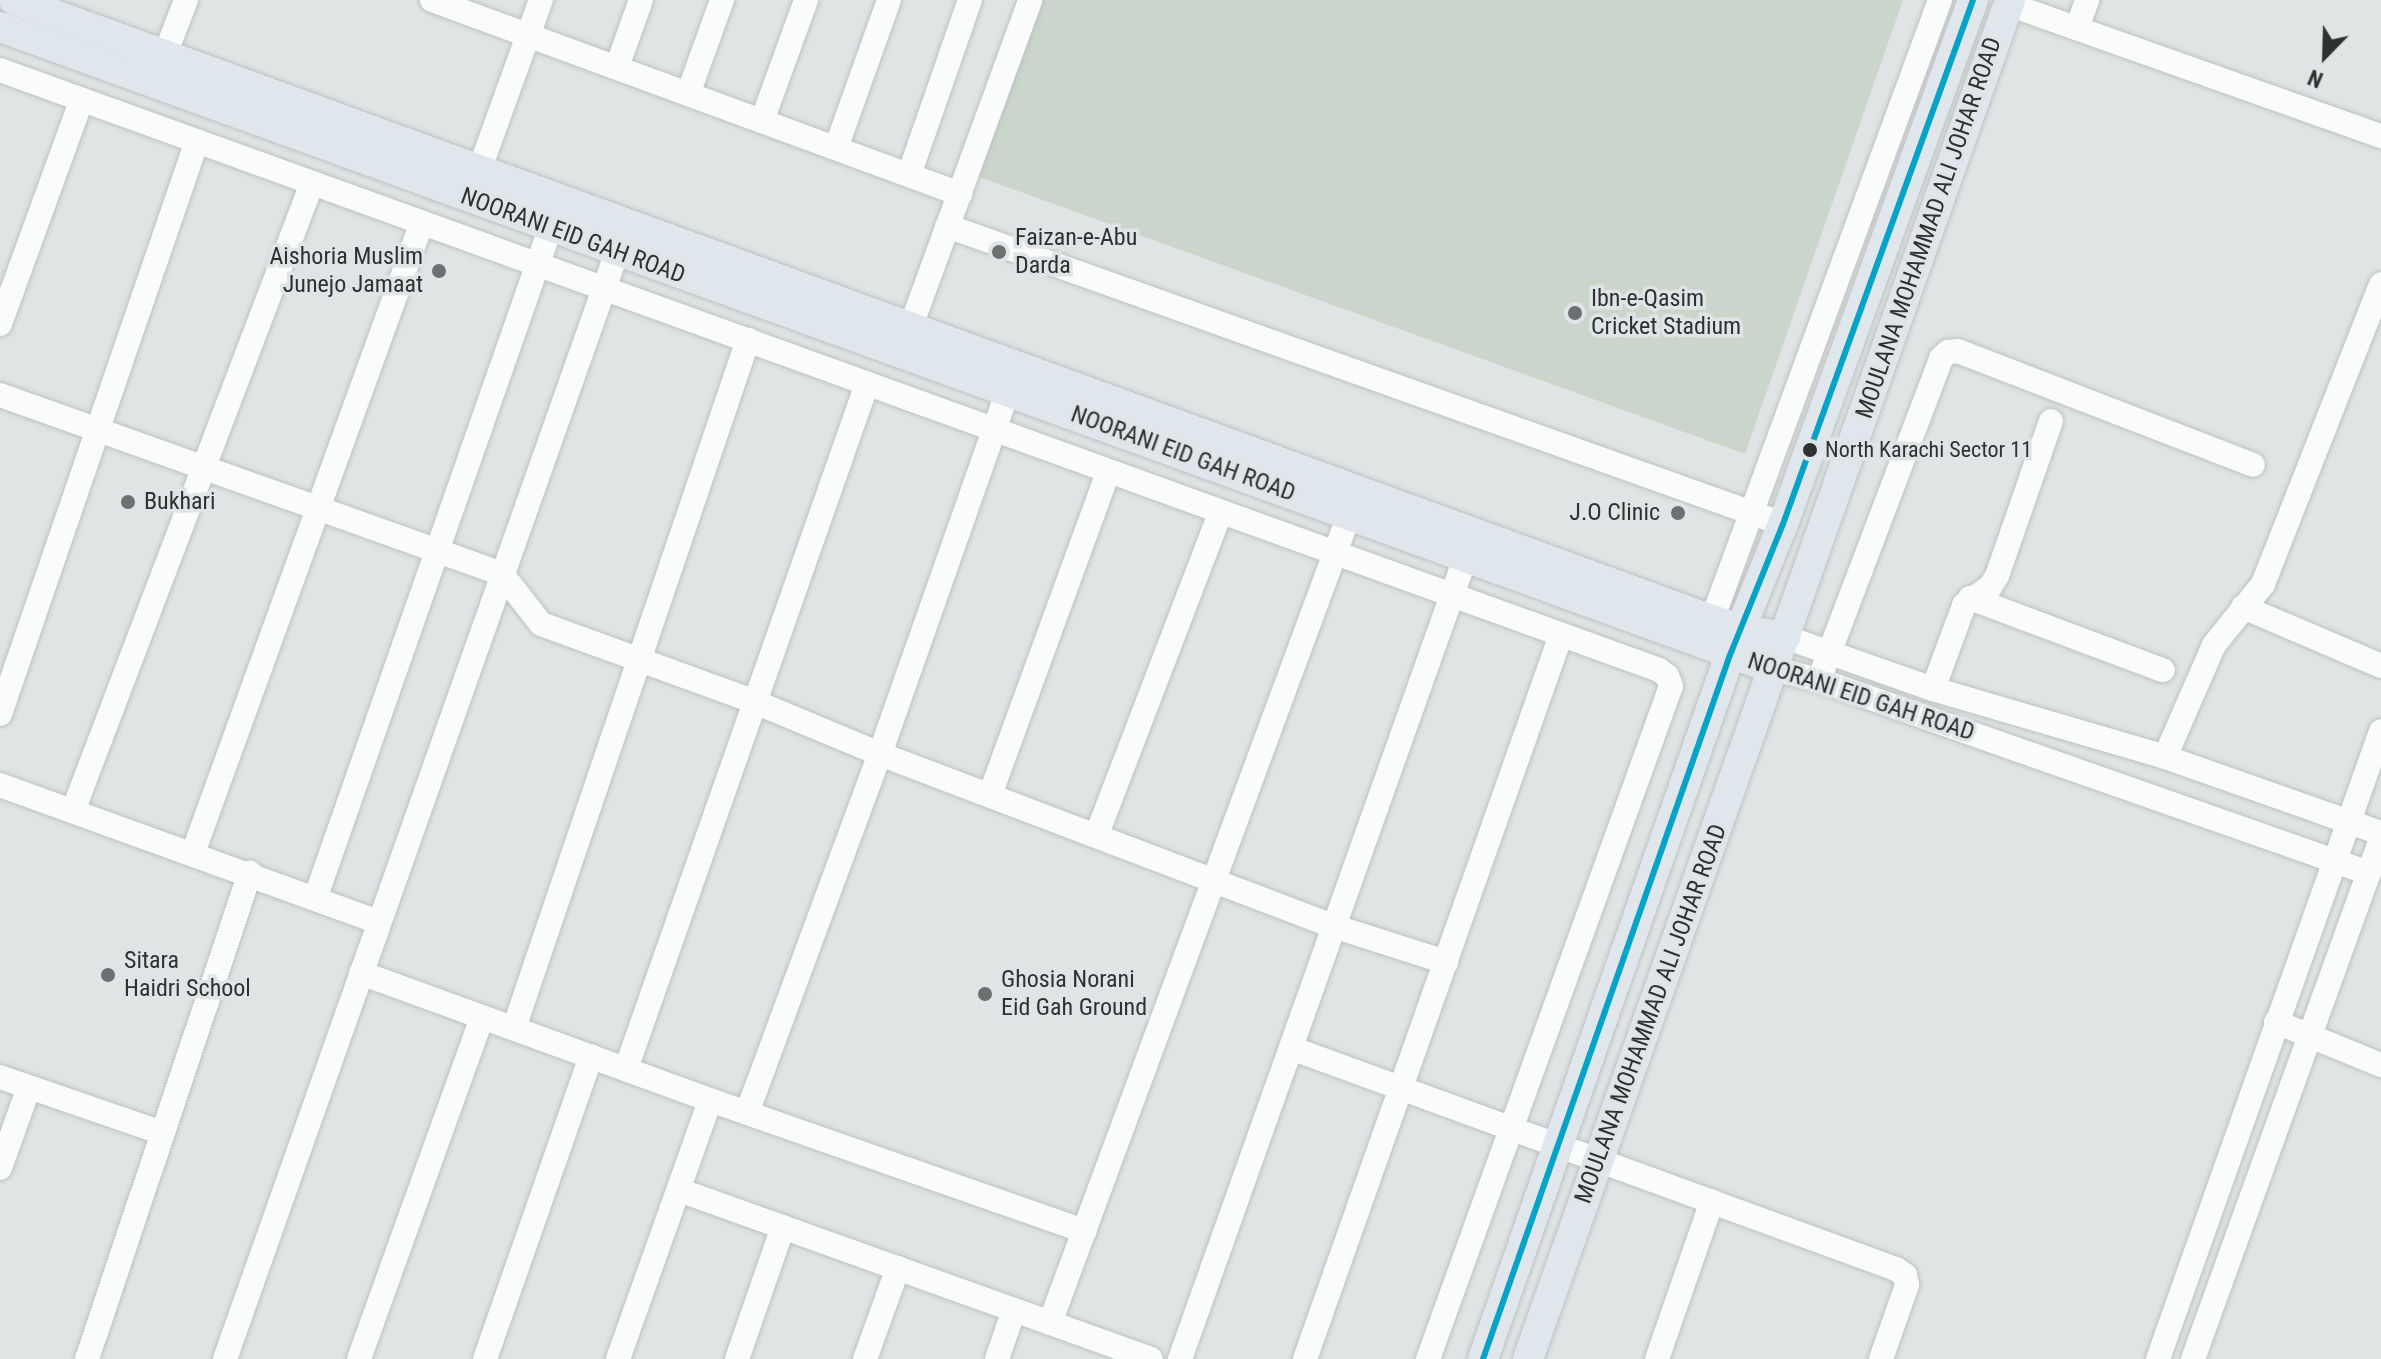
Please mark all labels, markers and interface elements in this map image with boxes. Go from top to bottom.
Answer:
north arrow [2285,16,2365,96]
street label: MOULANA MOHAMMAD ALI JOHAR ROAD [1850,34,2008,422]
text: N [2304,64,2327,93]
street label: NOORANI EID GAH ROAD [457,182,689,290]
place label: Faizan-e-Abu Darda [1015,224,1137,280]
place label: Aishoria Muslim Junejo Jamaat [269,243,423,299]
marker: Faizan-e-Abu Darda [990,243,1008,261]
marker: Aishoria Muslim Junejo Jamaat [430,262,448,280]
place label: Ibn-e-Qasim Cricket Stadium [1591,285,1741,341]
marker: Ibn-e-Qasim Cricket Stadium [1566,304,1584,322]
street label: NOORANI EID GAH ROAD [1067,400,1299,508]
place label: North Karachi Sector 11 [1825,437,2032,463]
marker: North Karachi Sector 11 [1802,442,1818,458]
place label: Bukhari [144,488,215,516]
marker: Bukhari [119,493,137,511]
place label: J.O Clinic [1569,499,1660,527]
marker: J.O Clinic [1667,502,1689,524]
street label: NOORANI EID GAH ROAD [1744,647,1978,747]
street label: MOULANA MOHAMMAD ALI JOHAR ROAD [1569,820,1733,1208]
place label: Sitara Haidri School [124,947,251,1003]
marker: Sitara Haidri School [99,966,117,984]
place label: Ghosia Norani Eid Gah Ground [1001,966,1147,1022]
marker: Ghosia Norani Eid Gah Ground [976,985,994,1003]

